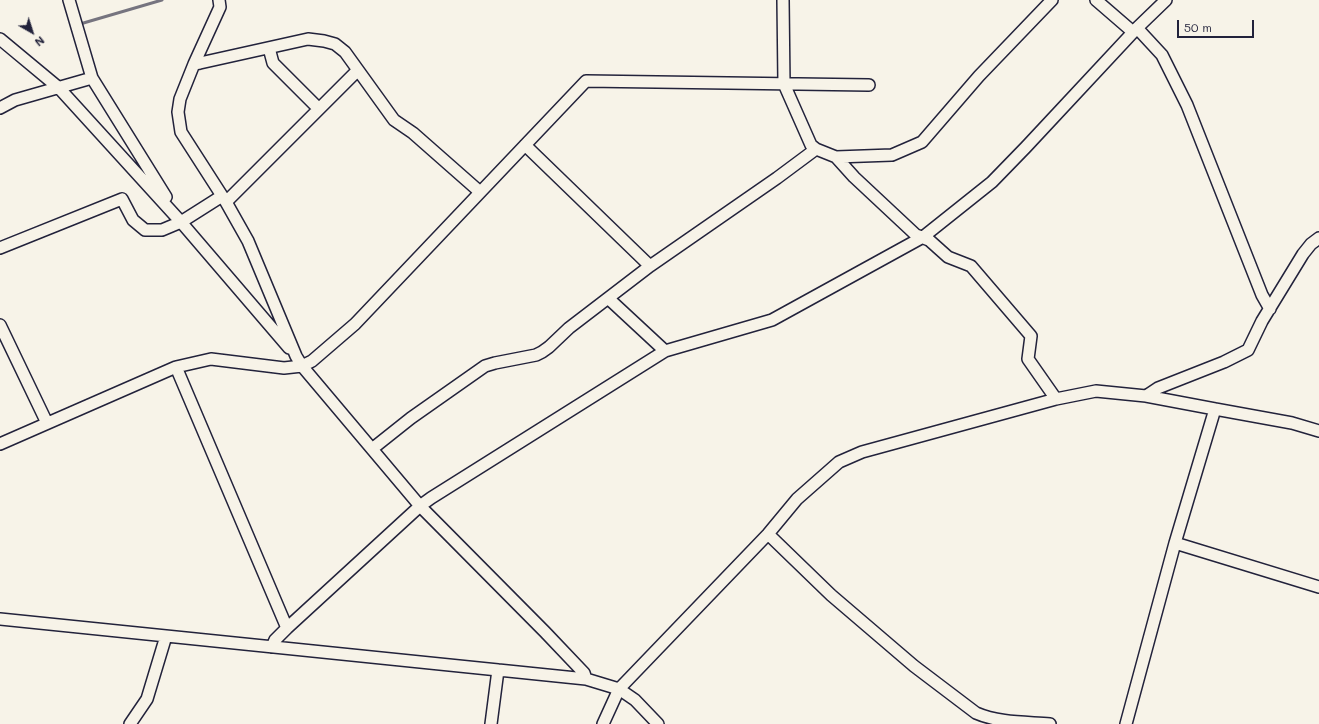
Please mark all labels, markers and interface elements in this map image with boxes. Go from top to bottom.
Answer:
north arrow [12,12,52,52]
scale bar [1179,12,1256,38]
text: 50 m [1184,19,1212,35]
text: N [32,33,48,50]

